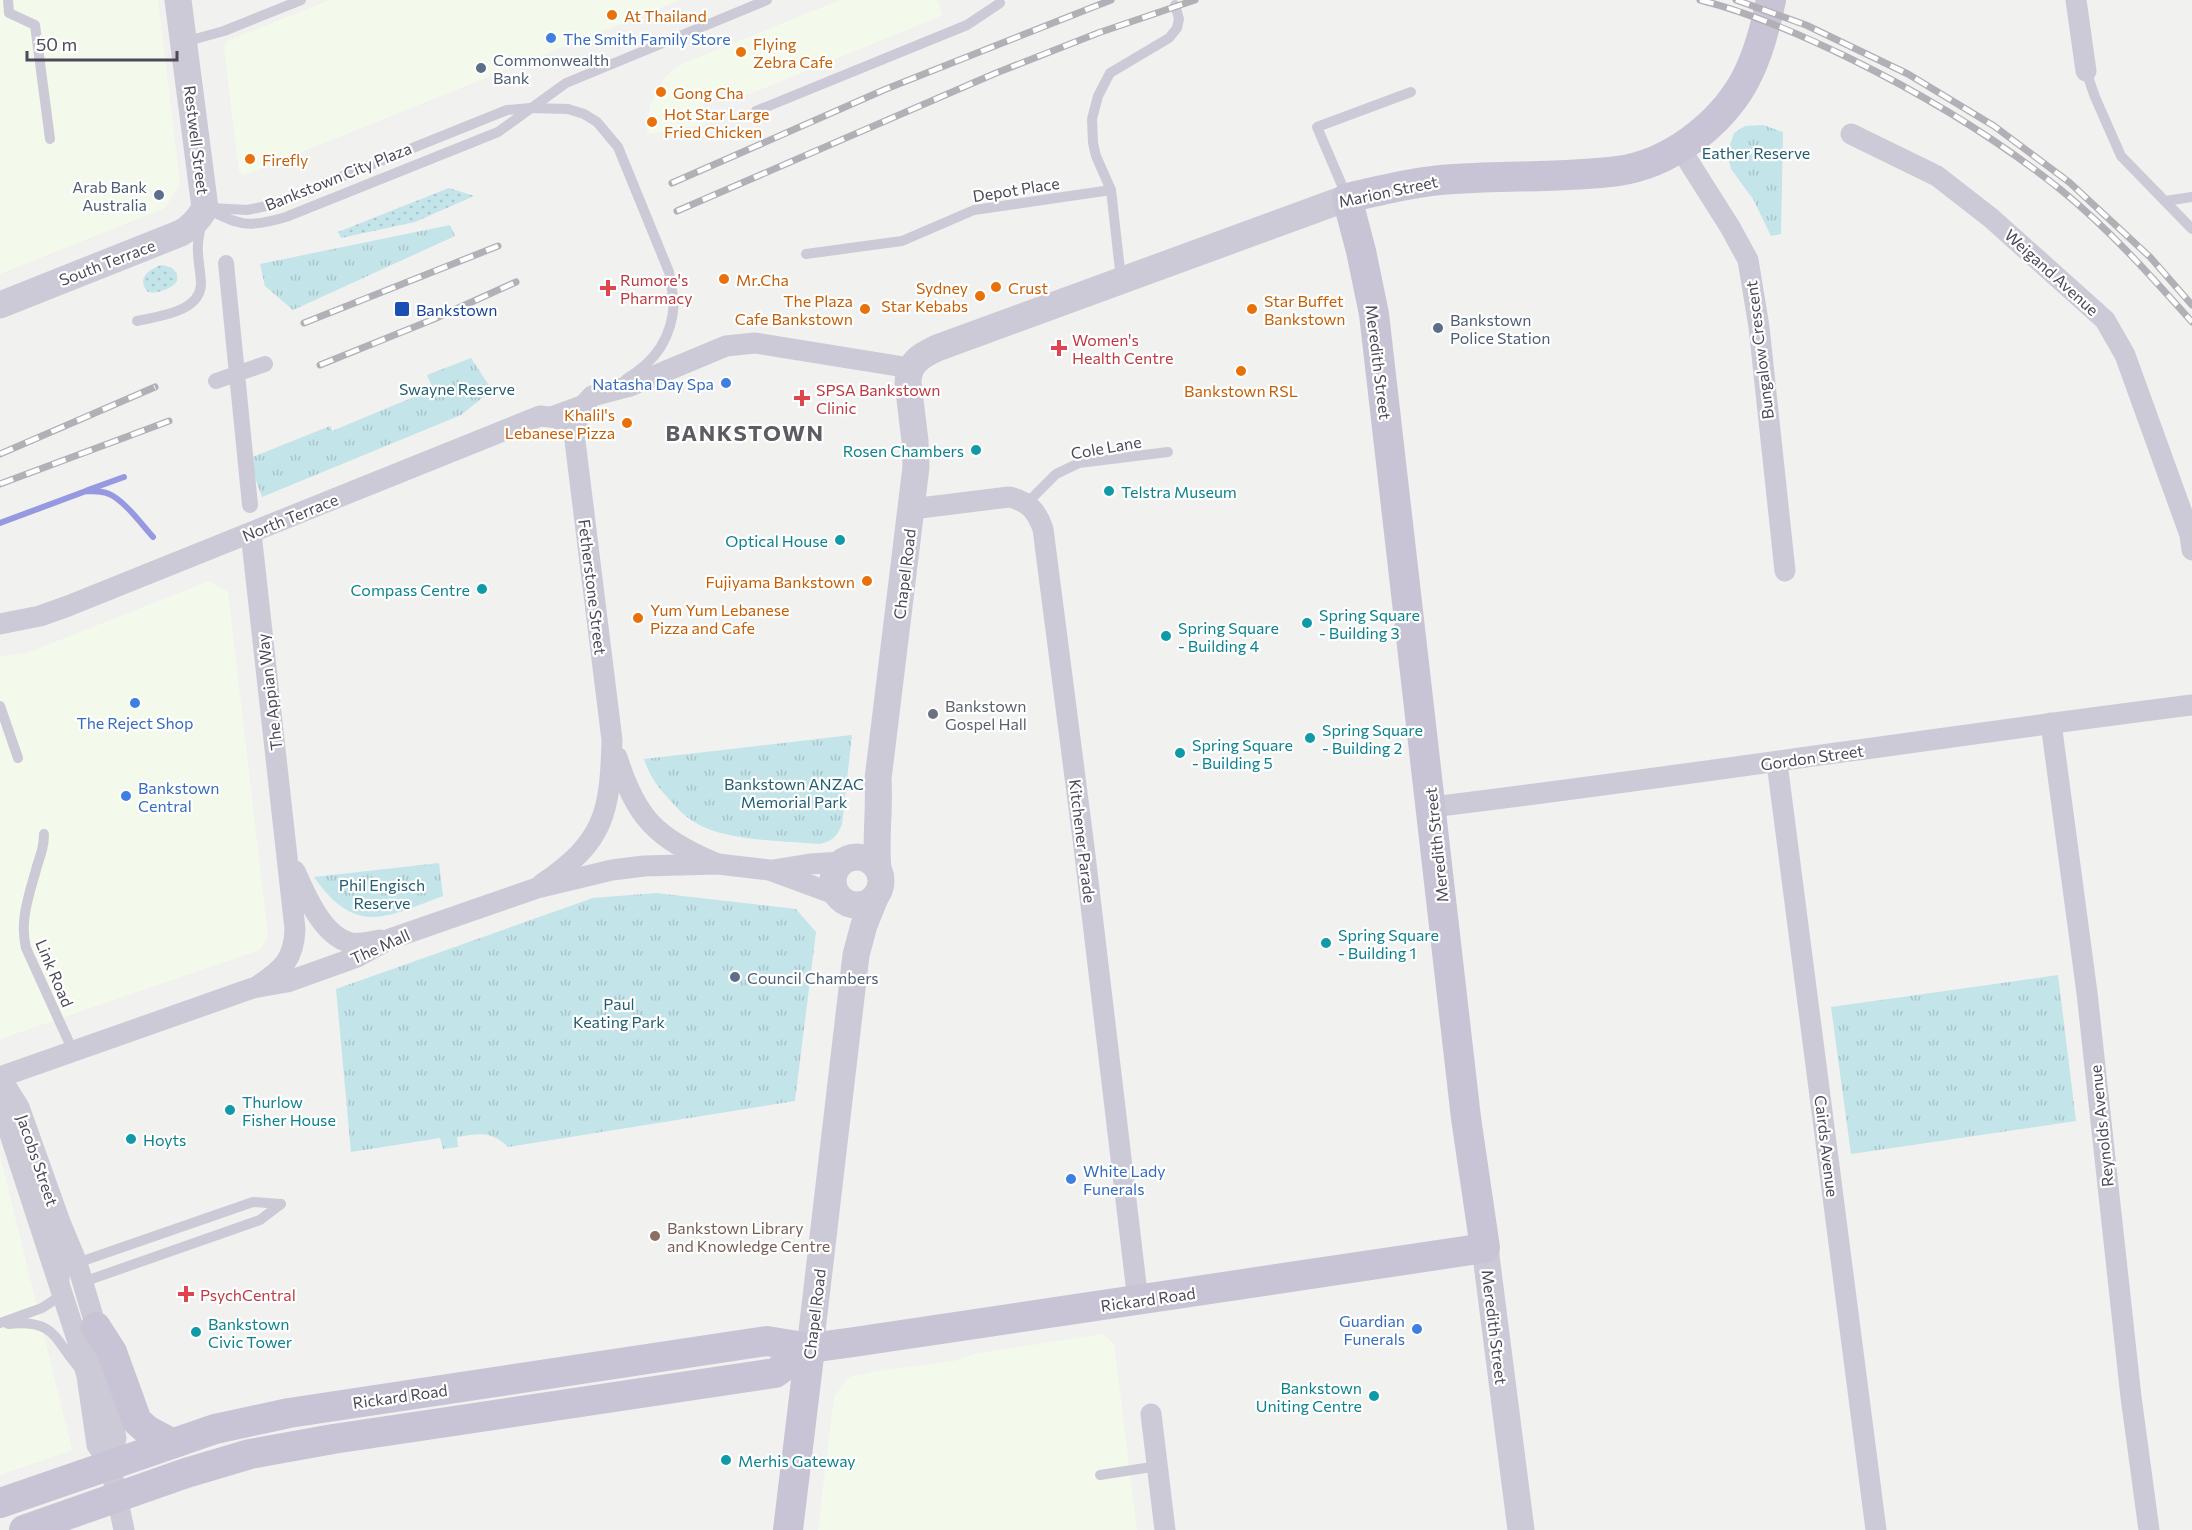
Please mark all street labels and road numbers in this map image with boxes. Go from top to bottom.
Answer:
street label: Restwell Street [181,84,213,196]
street label: Bankstown City Plaza [262,138,414,214]
street label: Marion Street [1337,171,1440,211]
street label: Depot Place [971,173,1061,205]
street label: Weigand Avenue [2001,225,2103,319]
street label: South Terrace [56,235,158,289]
street label: Bungalow Crescent [1741,279,1777,420]
street label: Meredith Street [1363,303,1396,421]
street label: Cole Lane [1069,431,1143,463]
street label: North Terrace [239,489,341,545]
street label: Fetherstone Street [575,518,611,656]
street label: Chapel Road [889,528,919,620]
street label: The Appian Way [252,632,286,752]
street label: Gordon Street [1759,740,1865,774]
street label: Kitchener Parade [1066,778,1100,904]
street label: Meredith Street [1420,786,1451,903]
street label: The Mall [348,925,412,967]
street label: Link Road [32,936,78,1010]
street label: Reynolds Avenue [2085,1064,2117,1188]
street label: Cairds Avenue [1811,1094,1843,1198]
street label: Jacobs Street [13,1112,63,1209]
street label: Chapel Road [799,1268,829,1360]
street label: Meredith Street [1479,1268,1512,1386]
street label: Rickard Road [1099,1283,1197,1315]
street label: Rickard Road [351,1380,449,1412]

